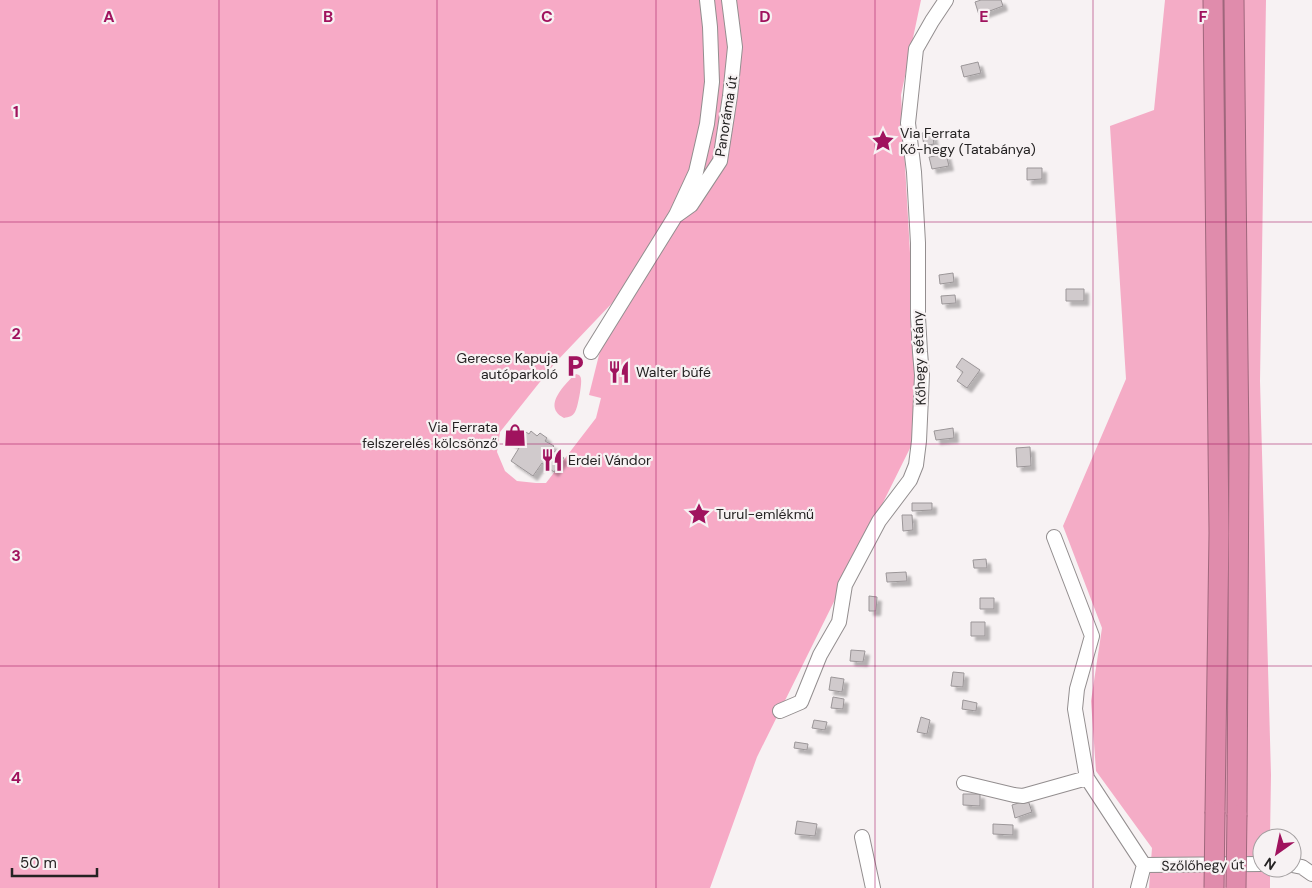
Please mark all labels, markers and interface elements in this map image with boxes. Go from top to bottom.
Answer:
text: A [103,6,115,27]
text: B [323,6,333,27]
text: C [541,6,553,27]
text: D [759,6,771,27]
text: E [979,6,989,27]
text: F [1199,6,1208,27]
street label: Panoráma út [711,74,741,158]
text: 1 [13,101,19,122]
place label: Via Ferrata Kő-hegy (Tatabánya) [900,124,1036,158]
place icon: Via Ferrata Kő-hegy (Tatabánya) [870,128,896,154]
street label: Kőhegy sétány [908,310,930,406]
text: 2 [11,323,21,344]
place label: Gerecse Kapuja autóparkoló [457,349,558,383]
parking icon: Gerecse Kapuja autóparkoló [562,353,588,379]
restaurant icon: Walter büfé [606,359,632,385]
place label: Walter büfé [636,363,711,381]
place label: Via Ferrata felszerelés kölcsönző [362,418,498,452]
shop icon: Via Ferrata felszerelés kölcsönző [502,422,528,448]
restaurant icon: Erdei Vándor [539,447,565,473]
place label: Erdei Vándor [568,451,651,469]
place icon: Turul-emlékmű [686,501,712,527]
place label: Turul-emlékmű [716,505,814,523]
text: 3 [11,545,21,566]
text: 4 [11,767,21,788]
north arrow [1252,828,1302,878]
scale bar [12,846,98,878]
text: 50 m [20,853,57,873]
text: N [1261,854,1279,874]
street label: Szőlőhegy út [1161,855,1245,875]

